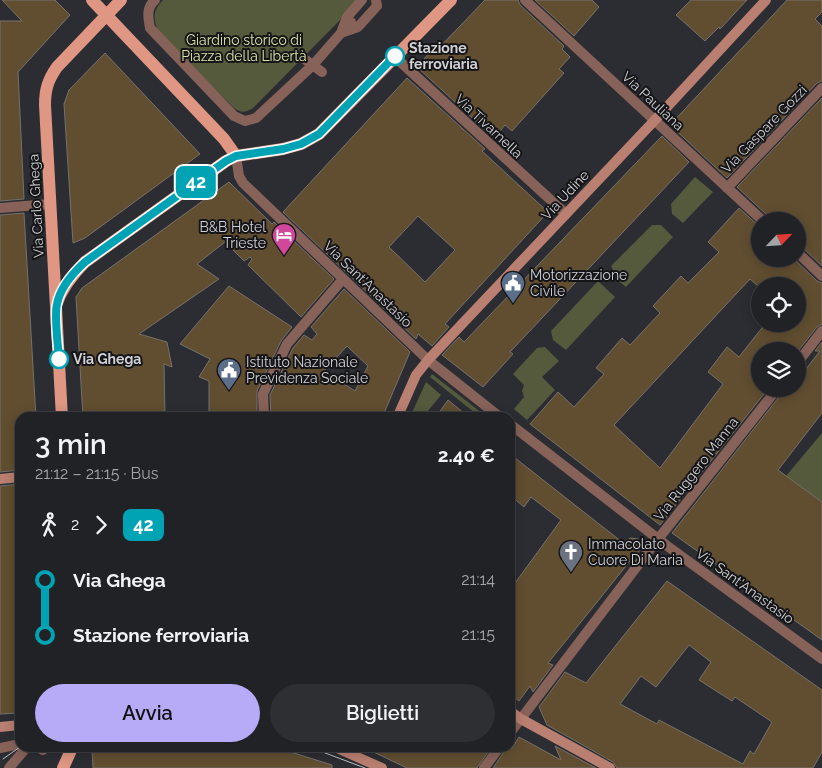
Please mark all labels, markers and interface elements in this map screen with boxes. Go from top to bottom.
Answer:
park label: Giardino storico di Piazza della Libertà [181,32,307,64]
place label: Stazione ferroviaria [409,40,478,72]
marker: Stazione ferroviaria [385,46,405,66]
street label: Via Pauliana [619,68,687,134]
street label: Via Gaspare Gozzi [718,82,810,176]
street label: Via Tivarnella [452,91,526,161]
street label: Via Carlo Ghega [25,153,47,259]
line badge: 42 [174,166,218,198]
street label: Via Udine [538,167,592,223]
text: 42 [186,171,206,192]
north arrow [751,212,806,268]
map controls [751,212,806,397]
place label: B&B Hotel Trieste [199,219,266,251]
hotel icon: B&B Hotel Trieste [271,222,297,256]
street label: Via Sant'Anastasio [320,238,416,330]
place label: Motorizzazione Civile [530,267,627,299]
public building icon: Motorizzazione Civile [500,270,526,304]
button: locate [751,277,806,332]
button: layers [751,342,806,397]
marker: Via Ghega [49,349,69,369]
place label: Via Ghega [73,351,141,367]
place label: Istituto Nazionale Previdenza Sociale [246,354,368,386]
public building icon: Istituto Nazionale Previdenza Sociale [216,357,242,391]
street label: Via Ruggero Manna [651,414,741,524]
text: 3 min [35,428,107,461]
text: 2.40 € [438,444,495,466]
text: 21:12 – 21:15 · Bus [35,464,159,483]
icon: walk [35,511,63,539]
icon: forward [87,511,115,539]
text: 42 [133,514,154,535]
text: 2 [71,515,79,534]
place label: Immacolato Cuore Di Maria [588,536,683,568]
church icon: Immacolato Cuore Di Maria [558,539,584,573]
street label: Via Sant'Anastasio [693,545,797,627]
text: Via Ghega [73,569,166,591]
text: 21:14 [461,570,495,589]
text: Stazione ferroviaria [73,624,249,646]
text: 21:15 [461,625,495,644]
button: Avvia [35,684,260,742]
button: Biglietti [270,684,495,742]

